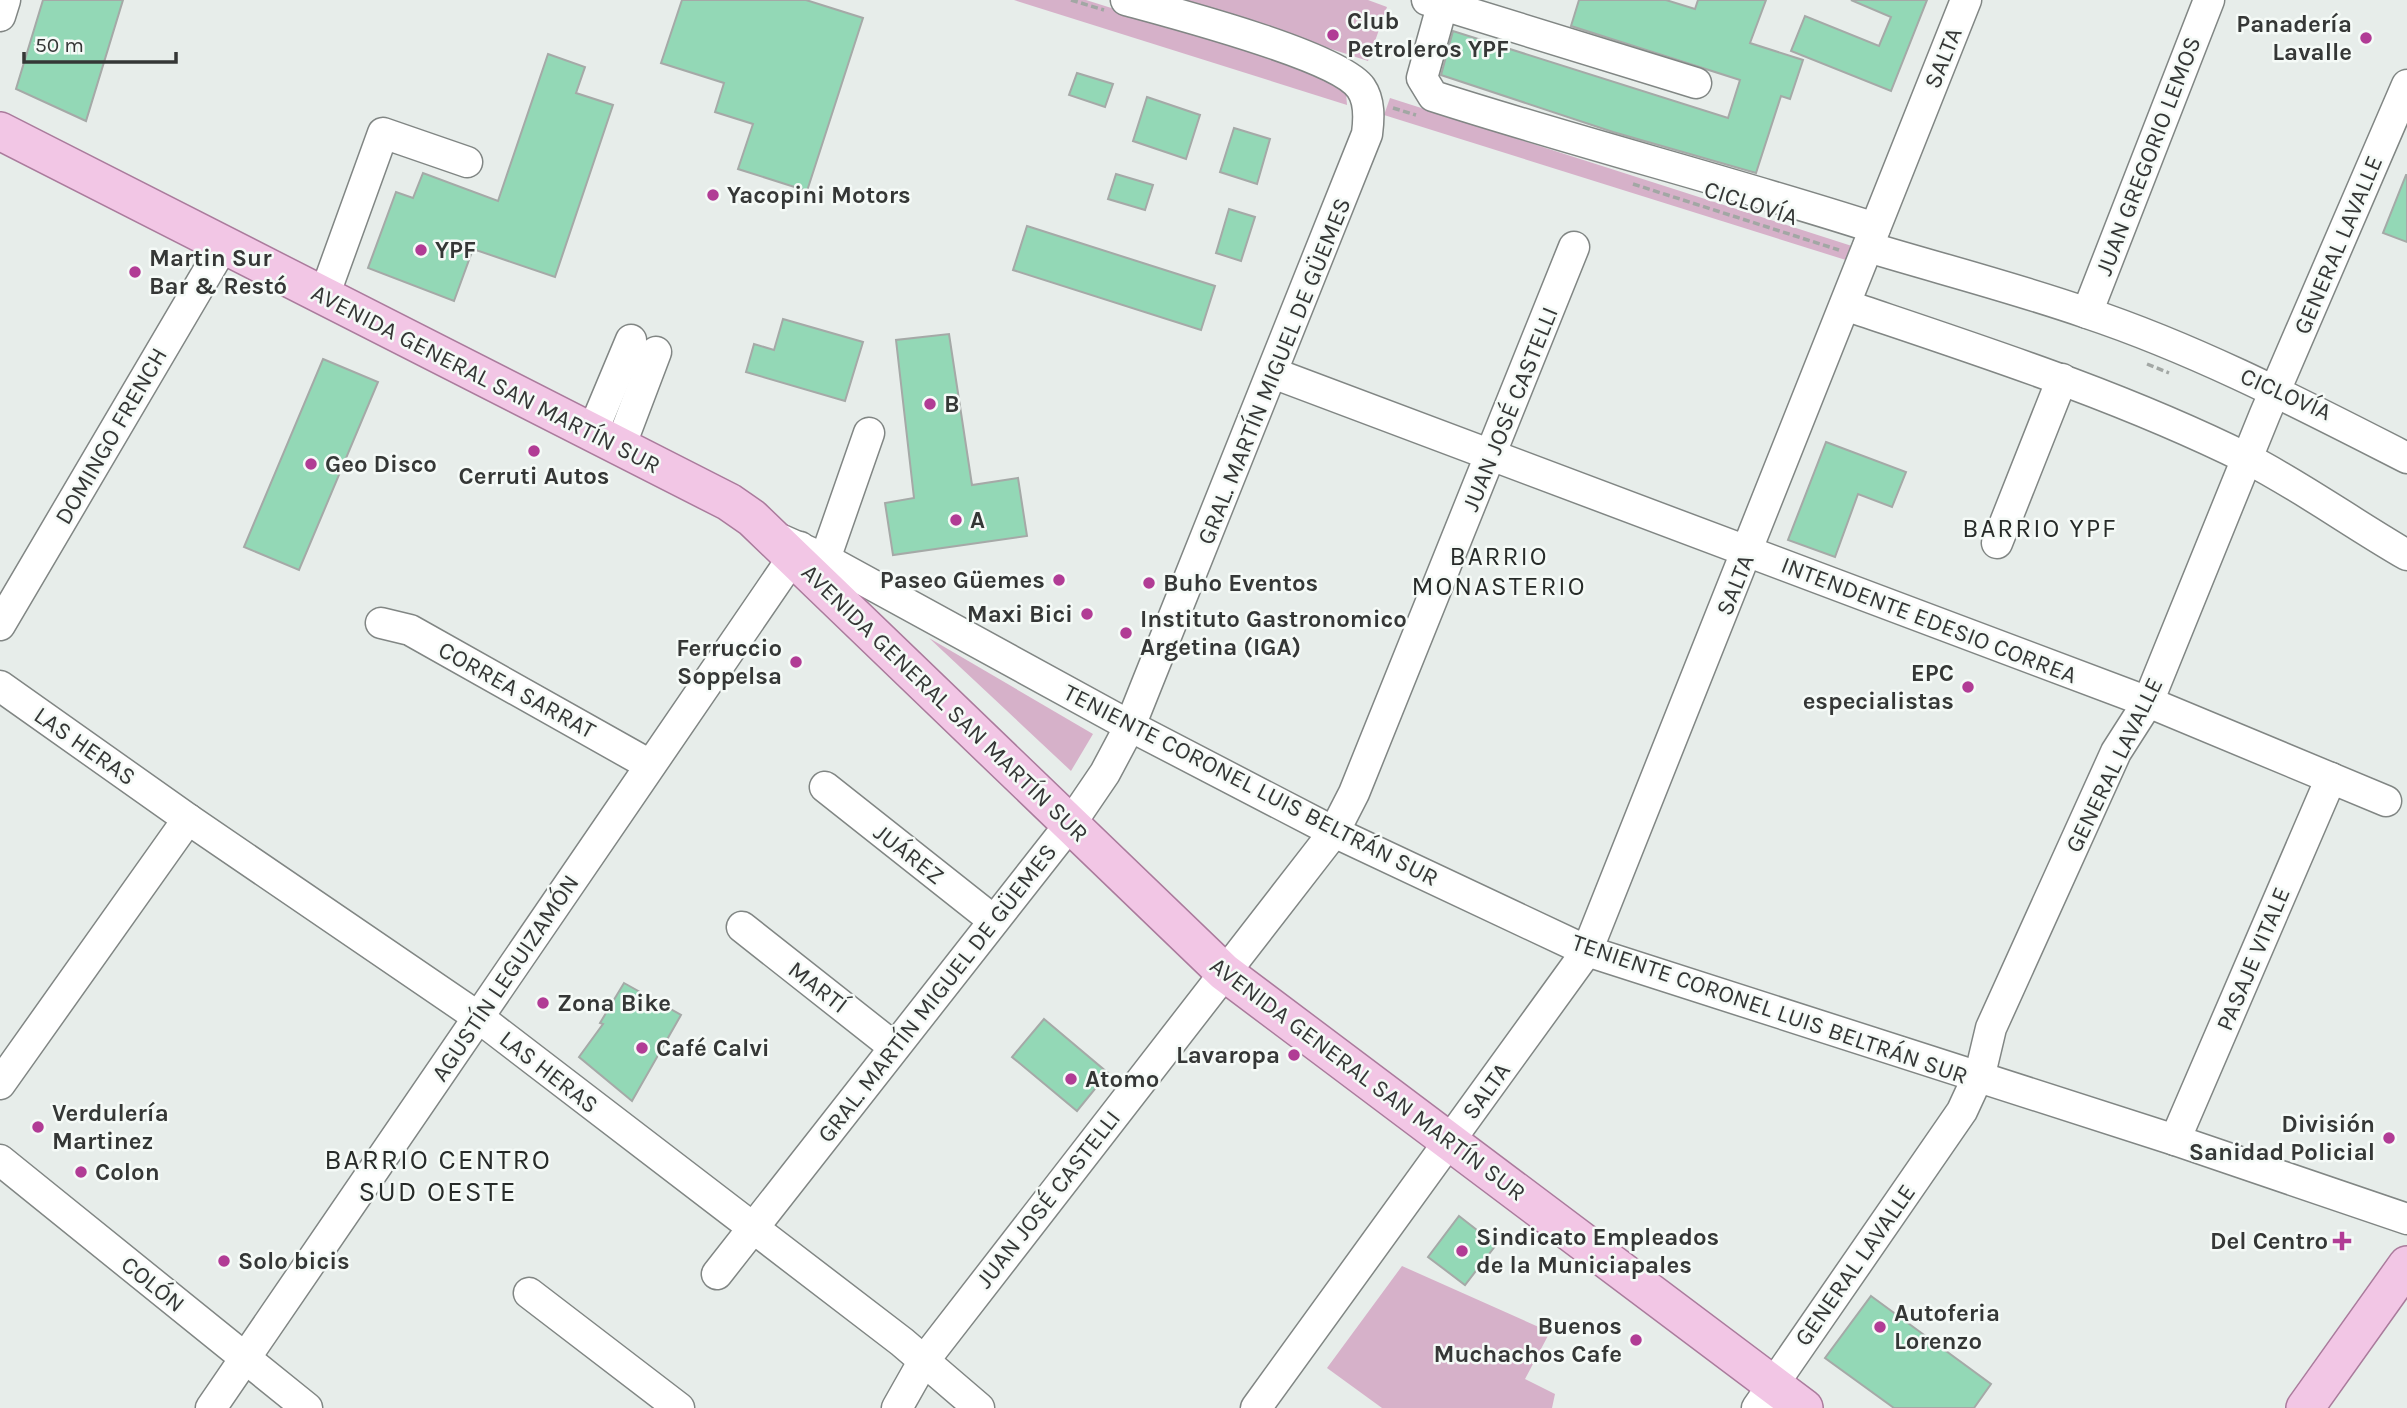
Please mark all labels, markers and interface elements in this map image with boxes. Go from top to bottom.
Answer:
place label: Club Petroleros YPF [1347,7,1509,63]
place label: Panadería Lavalle [2236,10,2352,66]
scale bar [24,21,177,65]
street label: SALTA [1918,23,1968,93]
marker: Club Petroleros YPF [1325,27,1341,43]
marker: Panadería Lavalle [2358,30,2374,46]
text: 50 m [35,33,84,57]
street label: JUAN GREGORIO LEMOS [2090,33,2206,279]
street label: GENERAL LAVALLE [2288,152,2388,338]
street label: CICLOVÍA [1701,174,1802,231]
place label: Yacopini Motors [727,181,911,209]
marker: Yacopini Motors [705,187,721,203]
street label: GRAL. MARTÍN MIGUEL DE GÜEMES [1191,193,1357,548]
place label: YPF [435,236,476,264]
marker: YPF [413,242,429,258]
place label: Martin Sur Bar & Restó [149,244,287,300]
marker: Martin Sur Bar & Restó [127,264,143,280]
street label: AVENIDA GENERAL SAN MARTÍN SUR [307,278,666,480]
street label: JUAN JOSÉ CASTELLI [1455,302,1564,515]
street label: DOMINGO FRENCH [49,343,173,529]
street label: CICLOVÍA [2236,361,2336,427]
place label: B [944,390,960,418]
marker: B [922,396,938,412]
marker: Cerruti Autos [526,443,542,459]
place label: Geo Disco [325,450,437,478]
marker: Geo Disco [303,456,319,472]
place label: Cerruti Autos [459,462,610,490]
place label: A [970,506,985,534]
marker: A [948,512,964,528]
district label: BARRIO YPF [1962,513,2118,544]
district label: BARRIO MONASTERIO [1412,541,1586,602]
street label: SALTA [1710,550,1760,620]
street label: INTENDENTE EDESIO CORREA [1777,551,2081,689]
street label: AVENIDA GENERAL SAN MARTÍN SUR [796,558,1095,848]
place label: Paseo Güemes [880,566,1045,594]
place label: Buho Eventos [1163,569,1318,597]
marker: Paseo Güemes [1051,572,1067,588]
marker: Buho Eventos [1141,575,1157,591]
place label: Maxi Bici [967,600,1073,628]
place label: Instituto Gastronomico Argetina (IGA) [1140,605,1407,661]
marker: Maxi Bici [1079,606,1095,622]
marker: Instituto Gastronomico Argetina (IGA) [1118,625,1134,641]
place label: Ferruccio Soppelsa [676,634,782,690]
street label: CORREA SARRAT [434,635,600,745]
marker: Ferruccio Soppelsa [788,654,804,670]
place label: EPC especialistas [1803,659,1954,715]
street label: GENERAL LAVALLE [2060,673,2168,857]
street label: TENIENTE CORONEL LUIS BELTRÁN SUR [1059,677,1443,892]
marker: EPC especialistas [1960,679,1976,695]
street label: LAS HERAS [29,701,141,791]
street label: JUÁREZ [868,817,950,890]
street label: GRAL. MARTÍN MIGUEL DE GÜEMES [811,837,1062,1148]
street label: AGUSTÍN LEGUIZAMÓN [425,869,585,1087]
street label: PASAJE VITALE [2210,883,2296,1035]
street label: TENIENTE CORONEL LUIS BELTRÁN SUR [1568,927,1972,1090]
street label: AVENIDA GENERAL SAN MARTÍN SUR [1205,950,1532,1207]
street label: MARTÍ [783,954,855,1020]
place label: Zona Bike [557,989,671,1017]
marker: Zona Bike [535,995,551,1011]
street label: LAS HERAS [494,1025,604,1119]
place label: Café Calvi [656,1034,770,1062]
marker: Café Calvi [634,1040,650,1056]
place label: Lavaropa [1176,1041,1280,1069]
marker: Lavaropa [1286,1047,1302,1063]
street label: SALTA [1456,1057,1516,1125]
place label: Atomo [1085,1065,1159,1093]
marker: Atomo [1063,1071,1079,1087]
place label: Verdulería Martinez [52,1099,169,1155]
street label: JUAN JOSÉ CASTELLI [969,1104,1126,1293]
place label: División Sanidad Policial [2189,1110,2375,1166]
marker: Verdulería Martinez [30,1119,46,1135]
marker: División Sanidad Policial [2381,1130,2397,1146]
district label: BARRIO CENTRO SUD OESTE [324,1143,552,1208]
place label: Colon [95,1158,160,1186]
marker: Colon [73,1164,89,1180]
street label: GENERAL LAVALLE [1789,1179,1921,1351]
place label: Sindicato Empleados de la Municiapales [1476,1223,1719,1279]
place label: Del Centro [2210,1227,2328,1255]
marker: Del Centro [2334,1233,2350,1249]
marker: Sindicato Empleados de la Municiapales [1454,1243,1470,1259]
place label: Solo bicis [238,1247,350,1275]
street label: COLÓN [116,1250,190,1318]
marker: Solo bicis [216,1253,232,1269]
place label: Autoferia Lorenzo [1894,1299,2000,1355]
place label: Buenos Muchachos Cafe [1434,1312,1622,1368]
marker: Autoferia Lorenzo [1872,1319,1888,1335]
marker: Buenos Muchachos Cafe [1628,1332,1644,1348]

